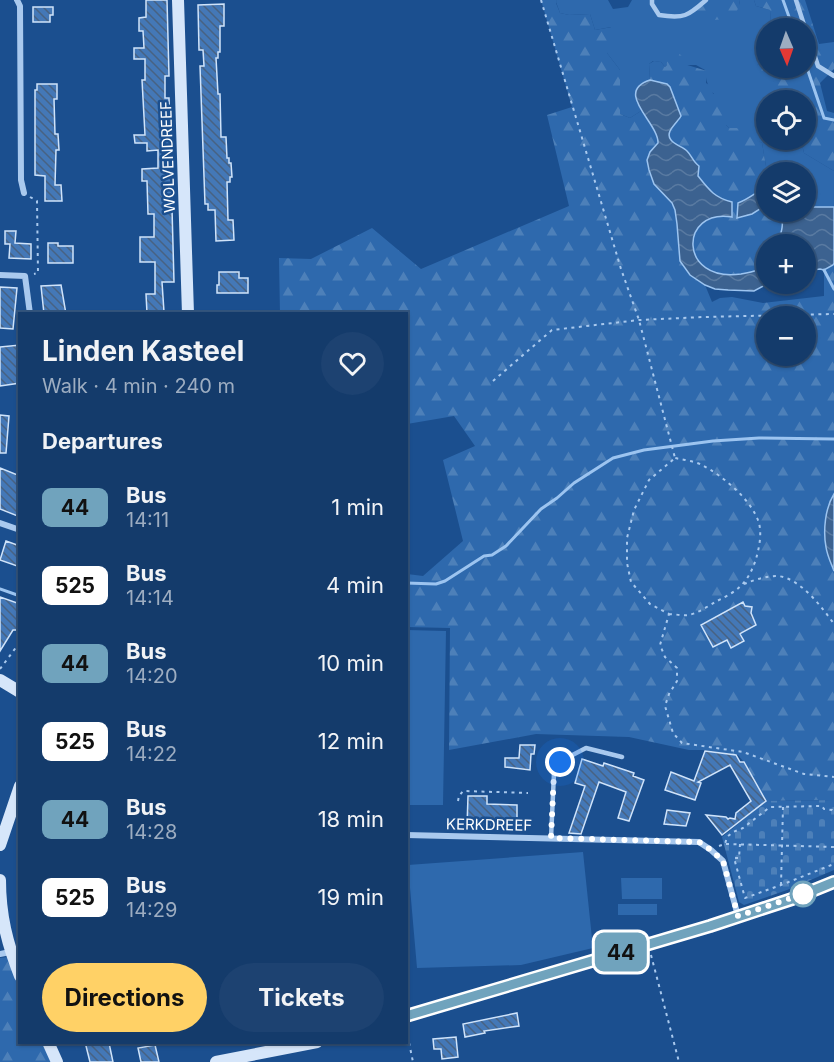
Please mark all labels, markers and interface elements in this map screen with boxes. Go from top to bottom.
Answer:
north arrow [756,18,816,78]
map controls [756,18,816,366]
button: locate [756,90,816,150]
street label: WOLVENDREEF [156,101,179,213]
button: layers [756,162,816,222]
button: + [756,234,816,294]
button: − [756,306,816,366]
button: heart [321,332,384,395]
text: Linden Kasteel [42,334,244,368]
text: Walk · 4 min · 240 m [42,374,235,398]
text: Departures [42,428,163,454]
text: Bus [126,482,167,508]
text: 1 min [331,494,384,520]
text: 44 [61,495,89,520]
text: 14:11 [126,508,169,532]
text: Bus [126,560,167,586]
text: 4 min [326,572,384,598]
text: 525 [55,573,95,598]
text: 14:14 [126,586,174,610]
text: Bus [126,638,167,664]
text: 10 min [317,650,384,676]
text: 44 [61,651,89,676]
text: 14:20 [126,664,178,688]
text: Bus [126,716,167,742]
text: 12 min [318,728,384,754]
text: 525 [55,729,95,754]
text: 14:22 [126,742,177,766]
your location [545,747,575,777]
text: Bus [126,794,167,820]
text: 18 min [318,806,384,832]
text: 44 [61,807,89,832]
street label: KERKDREEF [446,814,532,835]
text: 14:28 [126,820,177,844]
text: Bus [126,872,167,898]
unlabelled marker [790,881,816,907]
text: 19 min [318,884,384,910]
text: 525 [55,885,95,910]
text: 14:29 [126,898,177,922]
line badge: 44 [594,932,648,972]
text: 44 [607,940,635,965]
button: Directions [42,963,207,1032]
button: Tickets [219,963,384,1032]

